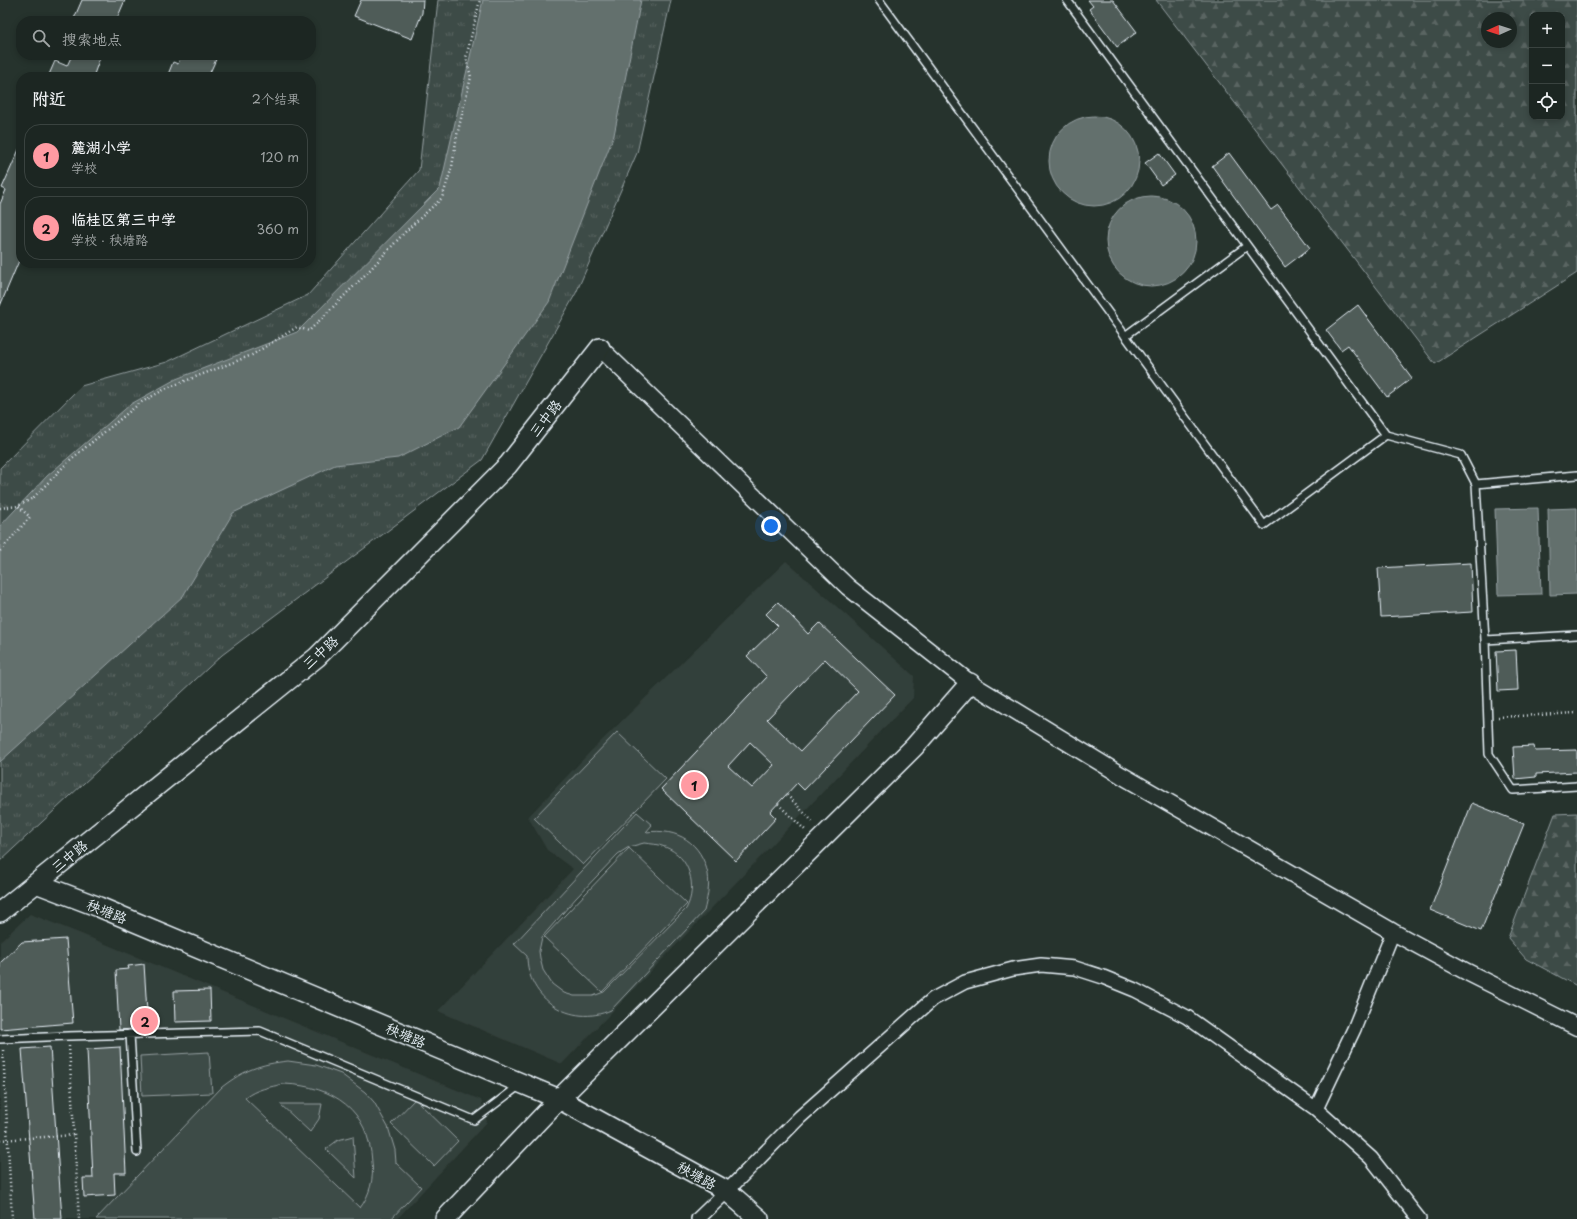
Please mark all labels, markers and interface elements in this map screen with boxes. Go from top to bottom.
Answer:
north arrow [1481,12,1517,48]
map controls [1529,12,1565,120]
button: + [1529,12,1565,48]
search box [16,16,316,60]
icon: search [30,27,52,49]
text: 搜索地点 [62,27,122,50]
button: − [1529,48,1565,84]
button: locate [1529,84,1565,120]
text: 附近 [32,85,66,111]
text: 2个结果 [252,89,300,108]
text: 麓湖小学 [71,135,131,158]
text: 1 [43,147,49,166]
text: 120 m [260,147,299,166]
text: 学校 [71,158,97,177]
text: 临桂区第三中学 [71,207,176,230]
text: 2 [41,219,51,238]
text: 360 m [256,219,299,238]
text: 学校 · 秧塘路 [71,230,148,249]
street label: 三中路 [524,395,566,441]
your location [761,516,781,536]
street label: 三中路 [297,630,343,674]
pin: 1 [681,770,707,800]
street label: 三中路 [46,835,92,877]
street label: 秧塘路 [84,893,130,929]
pin: 2 [132,1006,158,1036]
street label: 秧塘路 [383,1017,429,1053]
street label: 秧塘路 [674,1156,720,1194]

